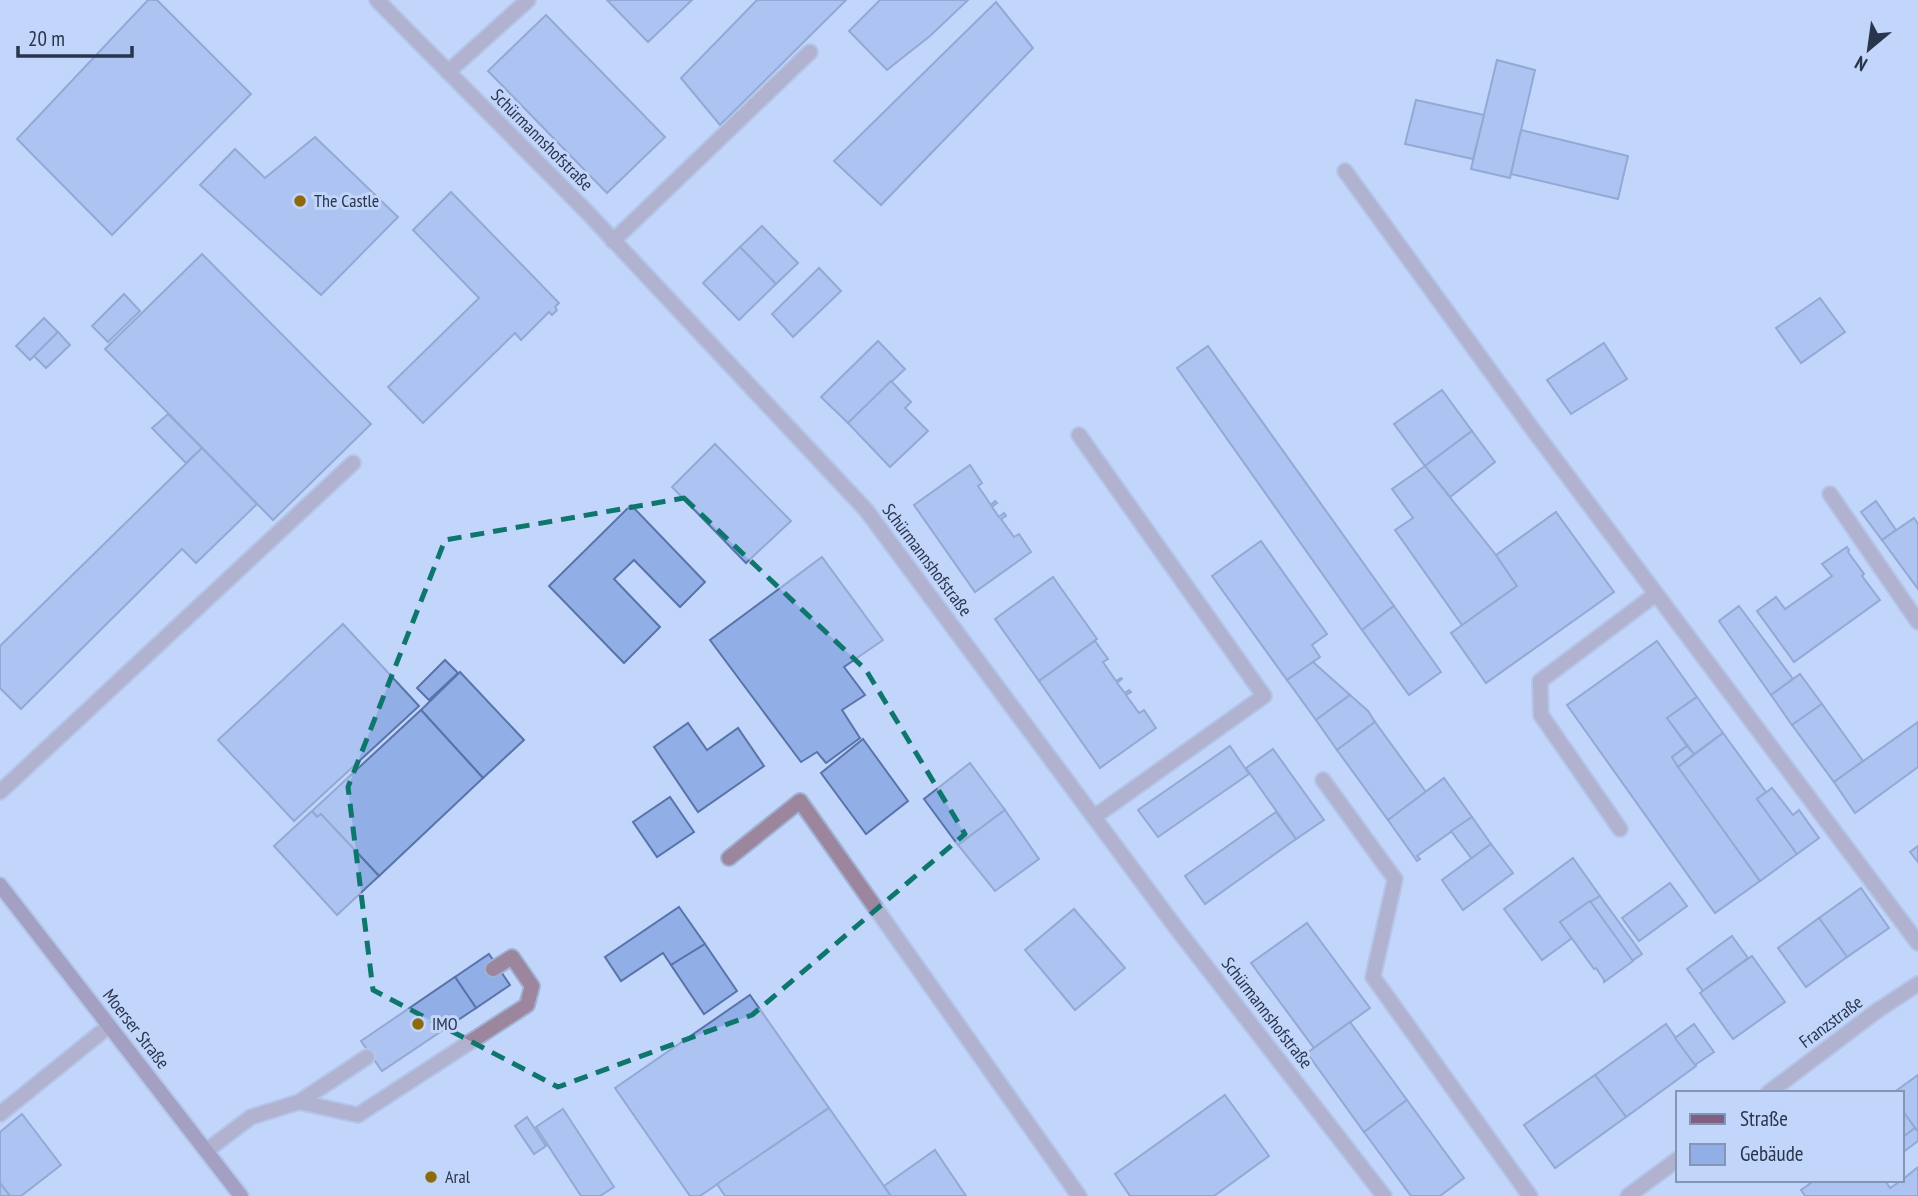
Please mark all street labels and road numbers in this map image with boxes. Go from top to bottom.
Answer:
street label: Schürmannshofstraße [486,84,598,196]
street label: Schürmannshofstraße [878,499,977,621]
street label: Schürmannshofstraße [1217,952,1318,1073]
street label: Moerser Straße [98,984,175,1073]
street label: Franzstraße [1794,990,1867,1053]

